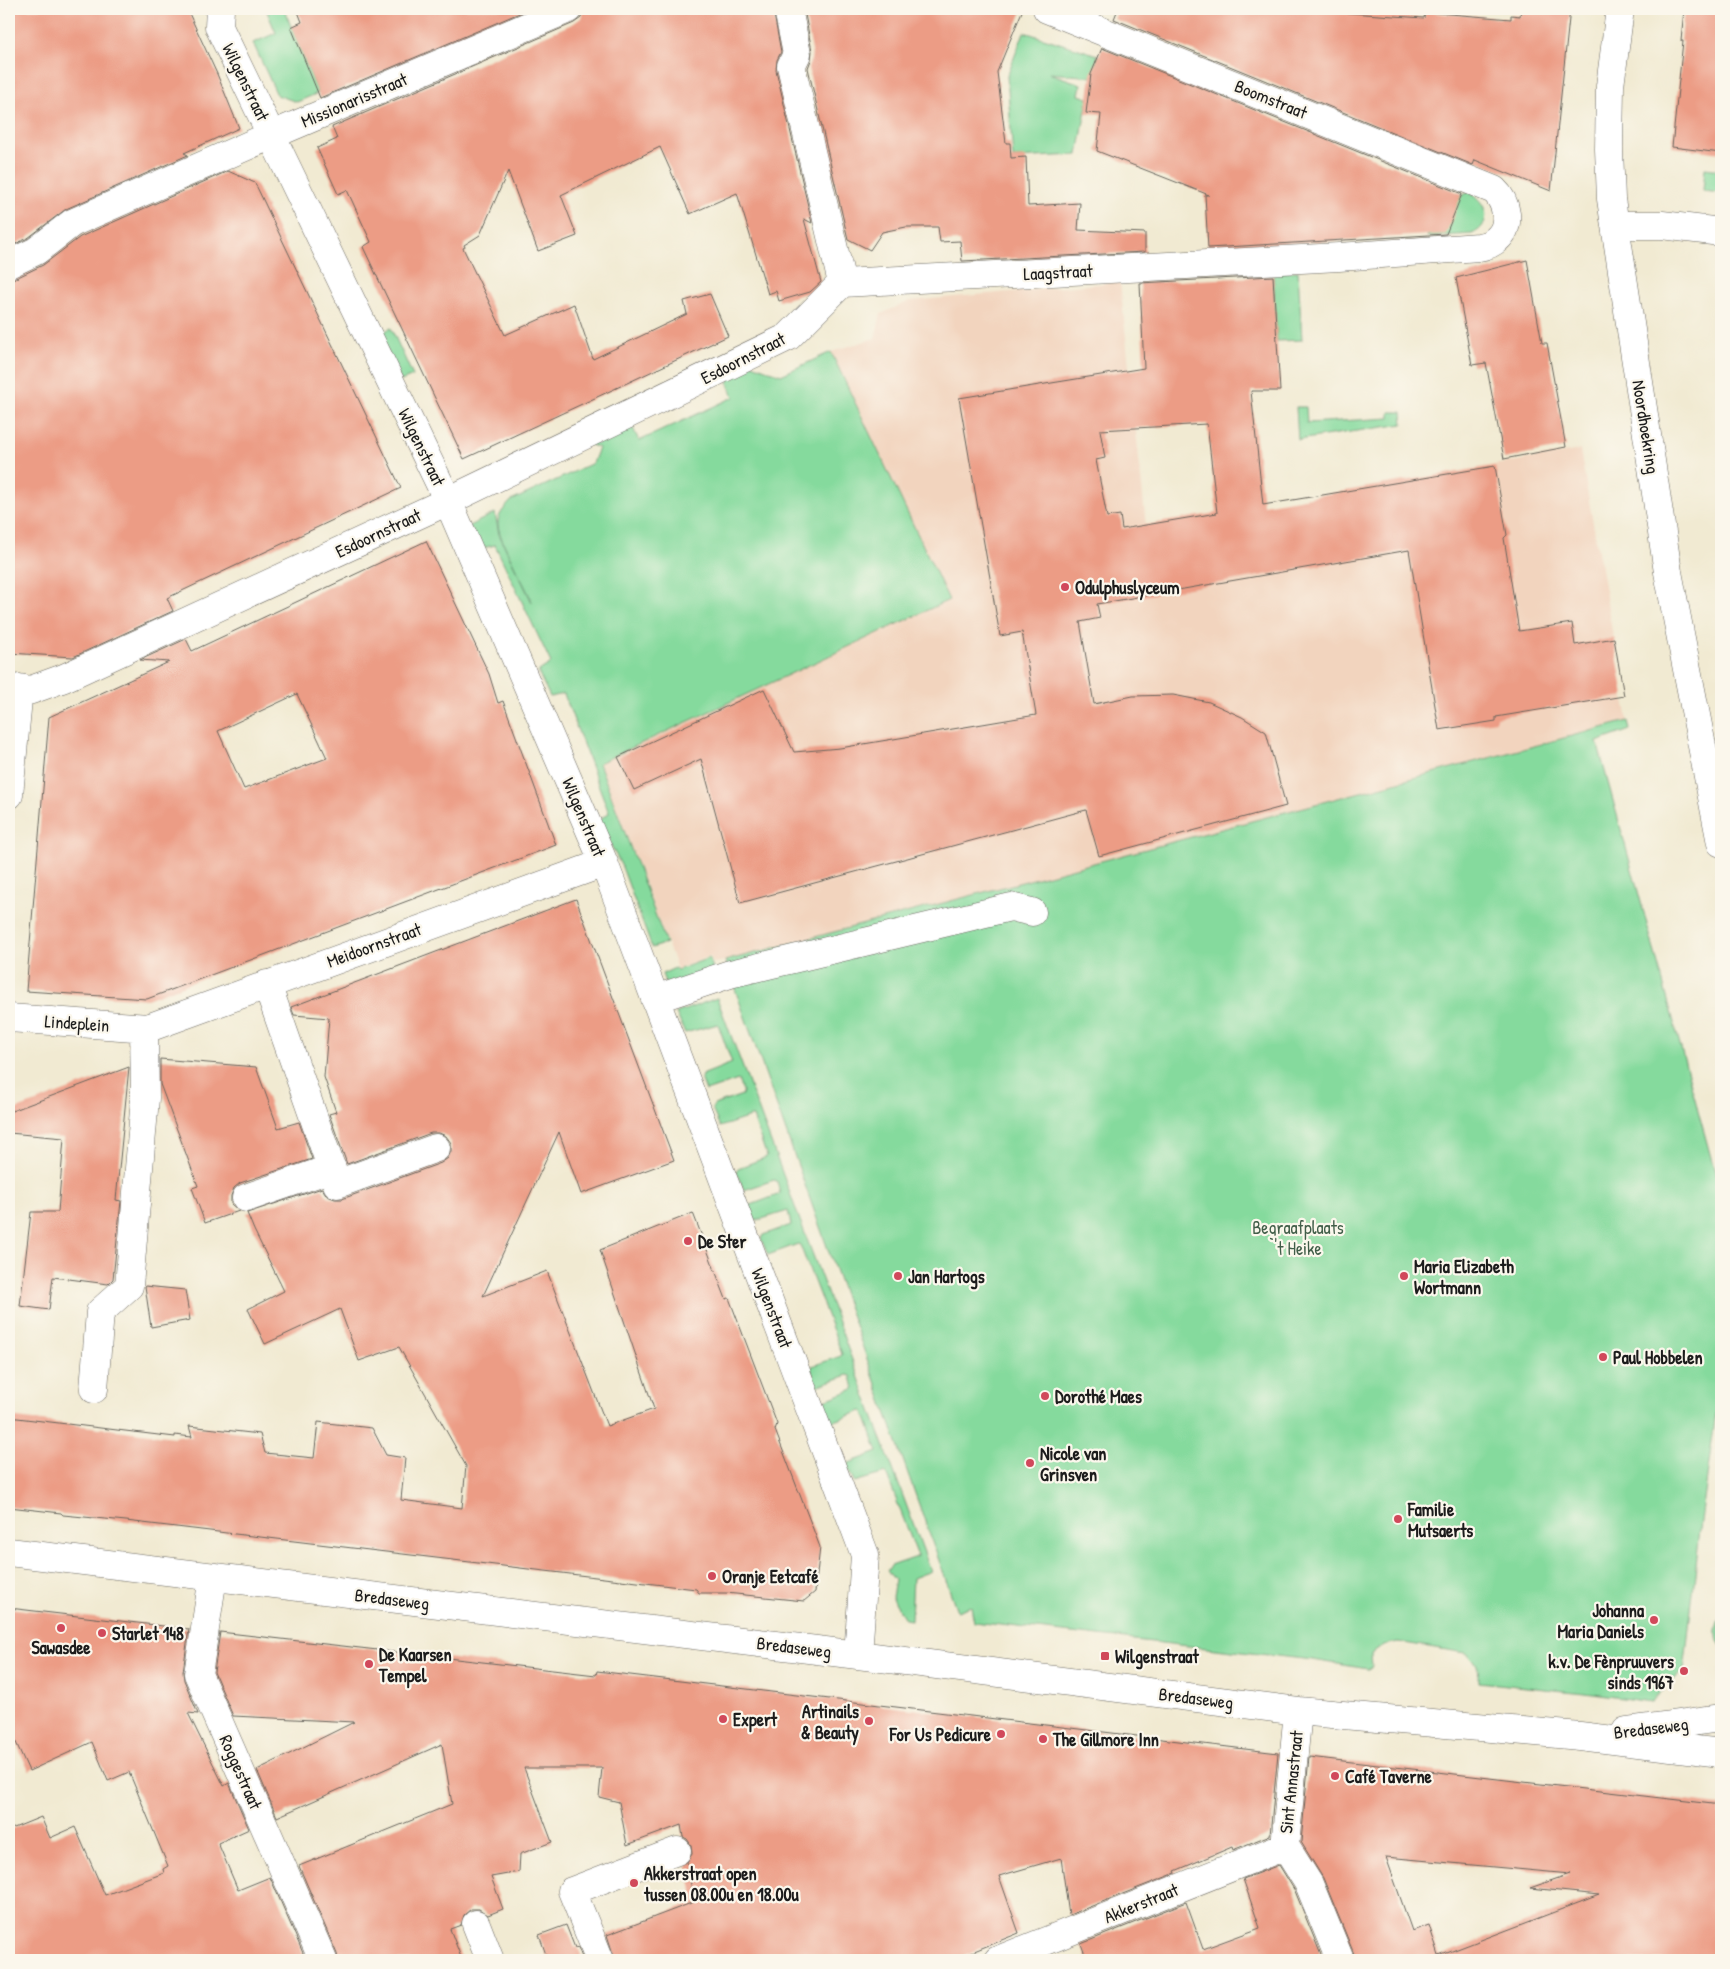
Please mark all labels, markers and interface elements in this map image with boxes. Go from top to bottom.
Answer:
street label: Wilgenstraat [216,39,276,126]
street label: Missionarisstraat [297,66,412,134]
street label: Boomstraat [1231,73,1312,125]
street label: Laagstraat [1023,258,1094,286]
street label: Esdoornstraat [696,326,790,390]
street label: Noordhoekring [1626,378,1666,476]
street label: Wilgenstraat [392,404,452,491]
street label: Esdoornstraat [331,502,426,564]
place label: Odulphuslyceum [1075,575,1179,601]
marker: Odulphuslyceum [1059,581,1071,593]
street label: Wilgenstraat [556,774,612,861]
street label: Meidoornstraat [323,916,425,974]
street label: Lindeplein [44,1008,110,1038]
park label: Begraafplaats 't Heike [1252,1215,1344,1261]
place label: De Ster [698,1229,746,1254]
marker: De Ster [682,1235,694,1247]
place label: Maria Elizabeth Wortmann [1414,1254,1514,1300]
place label: Jan Hartogs [908,1264,985,1290]
street label: Wilgenstraat [745,1265,799,1352]
marker: Jan Hartogs [892,1270,904,1282]
marker: Maria Elizabeth Wortmann [1398,1270,1410,1282]
place label: Paul Hobbelen [1613,1345,1703,1370]
marker: Paul Hobbelen [1597,1351,1609,1363]
place label: Dorothé Maes [1055,1384,1142,1409]
marker: Dorothé Maes [1039,1390,1051,1402]
place label: Nicole van Grinsven [1040,1441,1106,1487]
marker: Nicole van Grinsven [1024,1457,1036,1469]
place label: Familie Mutsaerts [1407,1497,1473,1543]
marker: Familie Mutsaerts [1392,1513,1404,1525]
place label: Oranje Eetcafé [722,1564,819,1589]
marker: Oranje Eetcafé [706,1570,718,1582]
street label: Bredaseweg [353,1582,431,1616]
place label: Johanna Maria Daniels [1557,1598,1645,1644]
marker: Johanna Maria Daniels [1648,1614,1660,1626]
place label: Starlet 148 [112,1621,184,1646]
marker: Sawasdee [55,1622,67,1634]
marker: Starlet 148 [96,1627,108,1639]
street label: Bredaseweg [755,1630,833,1664]
place label: Sawasdee [32,1635,91,1660]
place label: De Kaarsen Tempel [378,1642,452,1689]
place label: Wilgenstraat [1115,1644,1199,1670]
place label: k.v. De Fènpruuvers sinds 1967 [1548,1649,1674,1695]
marker: Wilgenstraat [1099,1650,1111,1662]
marker: De Kaarsen Tempel [363,1658,375,1670]
marker: k.v. De Fènpruuvers sinds 1967 [1678,1665,1690,1677]
street label: Bredaseweg [1157,1681,1235,1715]
place label: Artinails & Beauty [801,1699,859,1746]
place label: Expert [733,1707,778,1733]
street label: Bredaseweg [1612,1711,1690,1745]
marker: Expert [717,1713,729,1725]
marker: Artinails & Beauty [863,1715,875,1727]
place label: For Us Pedicure [889,1722,992,1747]
place label: The Gillmore Inn [1052,1727,1159,1752]
marker: For Us Pedicure [995,1728,1007,1740]
street label: Sint Annastraat [1273,1729,1309,1835]
street label: Roggestraat [214,1731,269,1814]
marker: The Gillmore Inn [1037,1733,1049,1745]
place label: Café Taverne [1345,1764,1433,1789]
marker: Café Taverne [1329,1770,1341,1782]
place label: Akkerstraat open tussen 08.00u en 18.00u [643,1861,800,1907]
street label: Akkerstraat [1100,1876,1183,1929]
marker: Akkerstraat open tussen 08.00u en 18.00u [628,1877,640,1889]

